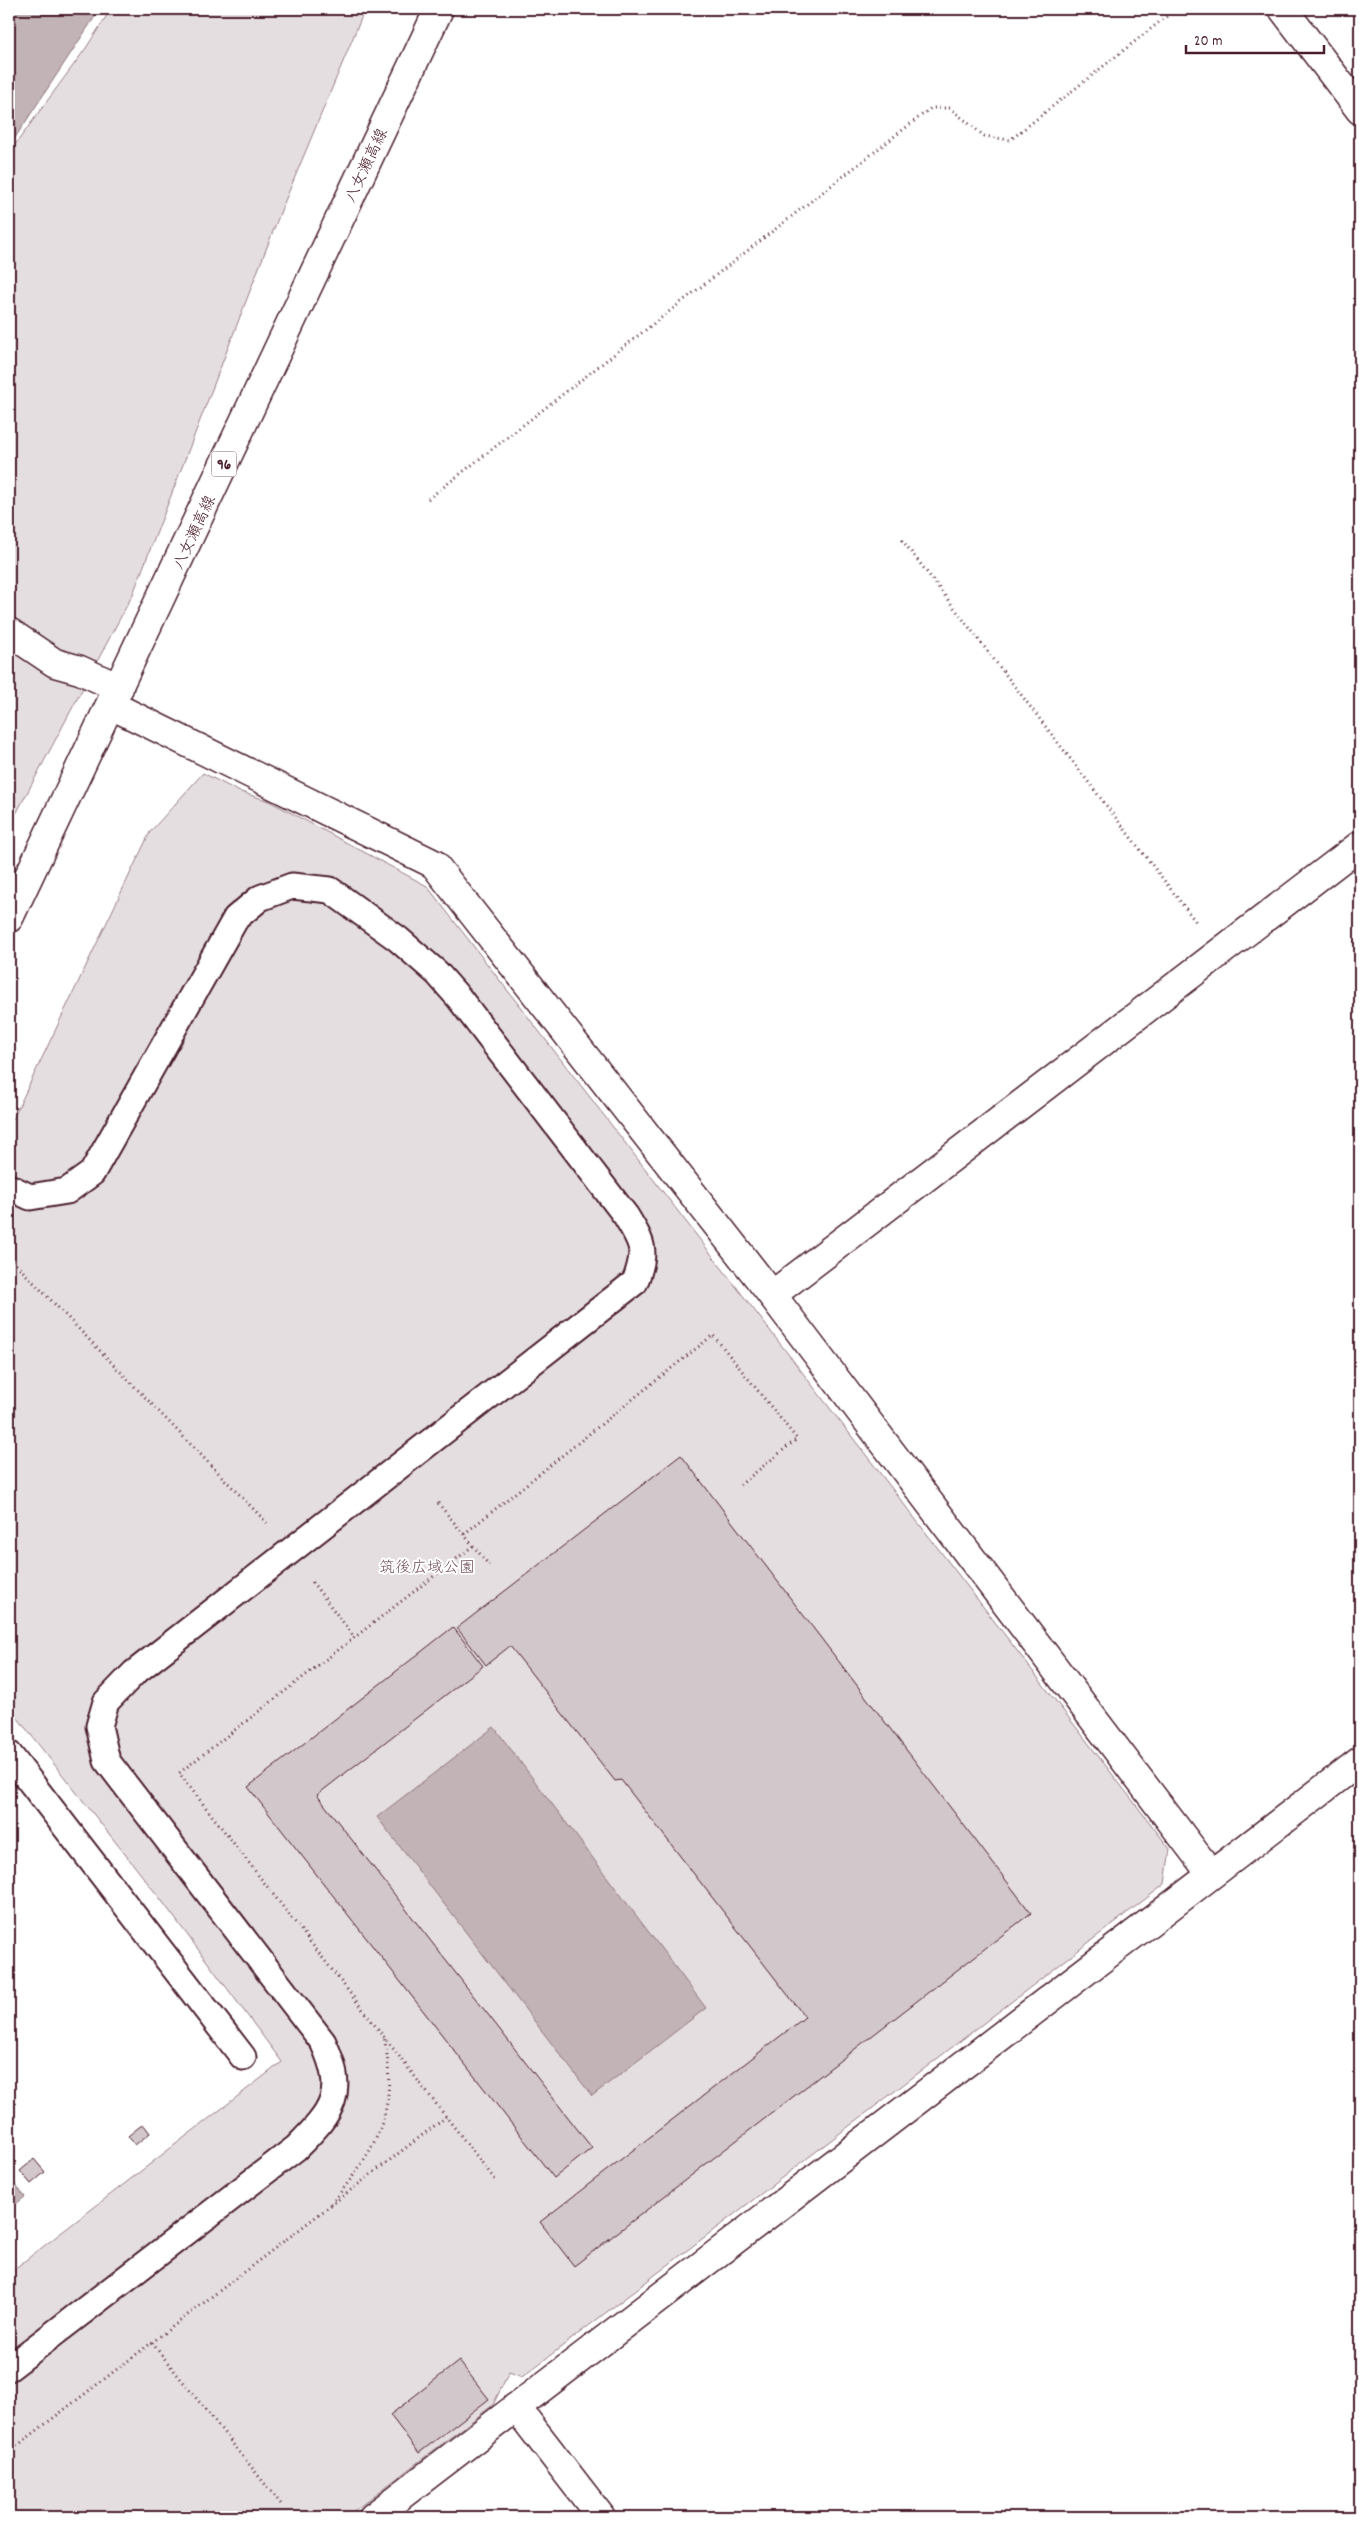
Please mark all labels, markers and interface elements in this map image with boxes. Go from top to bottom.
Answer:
scale bar [1186,22,1324,54]
text: 20 m [1194,31,1222,53]
street label: 八女瀬高線 [340,125,395,207]
road number: 96 [212,452,236,476]
street label: 八女瀬高線 [168,492,223,574]
park label: 筑後広域公園 [379,1557,475,1580]

